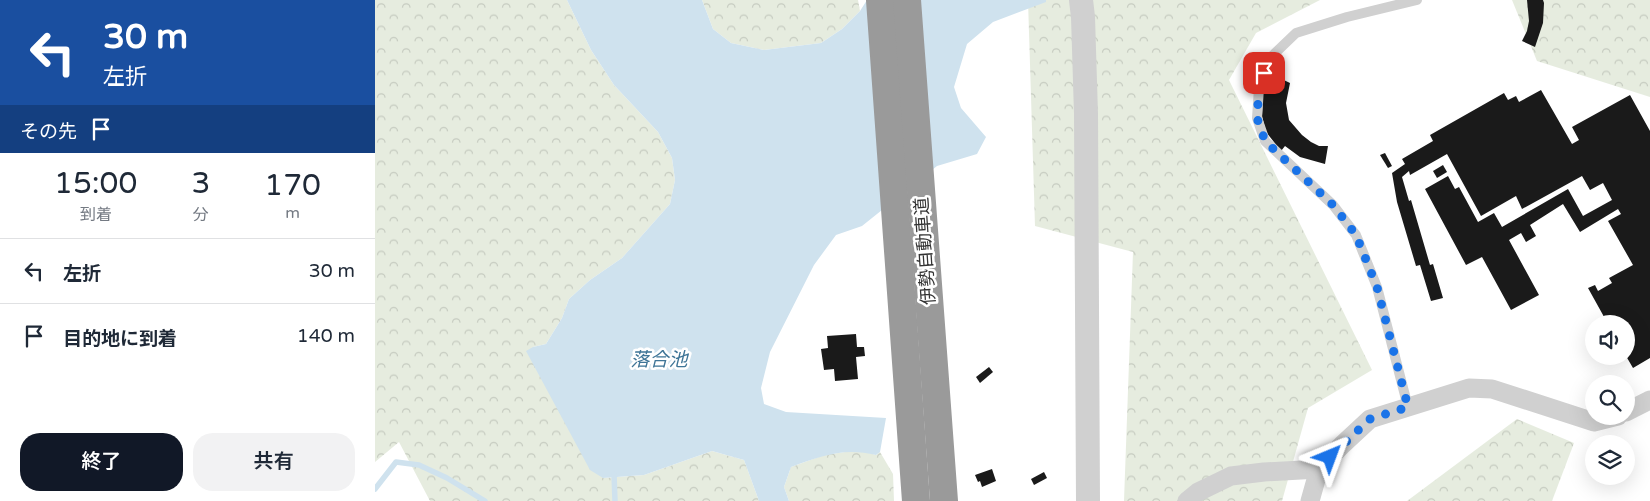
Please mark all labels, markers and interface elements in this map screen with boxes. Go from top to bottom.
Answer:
text: 30 m [103,16,188,58]
icon: left [20,20,85,85]
pin [1243,52,1285,94]
icon: arrive [1250,59,1278,87]
text: 左折 [103,64,147,90]
icon: arrive [87,115,115,143]
text: その先 [20,121,77,143]
text: 15:00 [54,165,137,202]
text: 3 [191,165,210,202]
text: 170 [264,167,321,204]
street label: 伊勢自動車道 [910,196,940,306]
text: m [285,203,300,223]
text: 到着 [80,205,112,225]
text: 分 [193,205,209,225]
icon: left [20,257,48,285]
text: 30 m [309,260,355,282]
text: 左折 [63,263,101,285]
map controls [1585,315,1635,485]
button: sound [1585,315,1635,365]
icon: arrive [20,322,48,350]
text: 140 m [297,325,355,347]
text: 目的地に到着 [63,328,177,350]
water label: 落合池 [630,349,689,371]
button: search [1585,375,1635,425]
position arrow [1303,430,1355,482]
button: 終了 [20,433,183,491]
button: 共有 [193,433,355,491]
button: layers [1585,435,1635,485]

